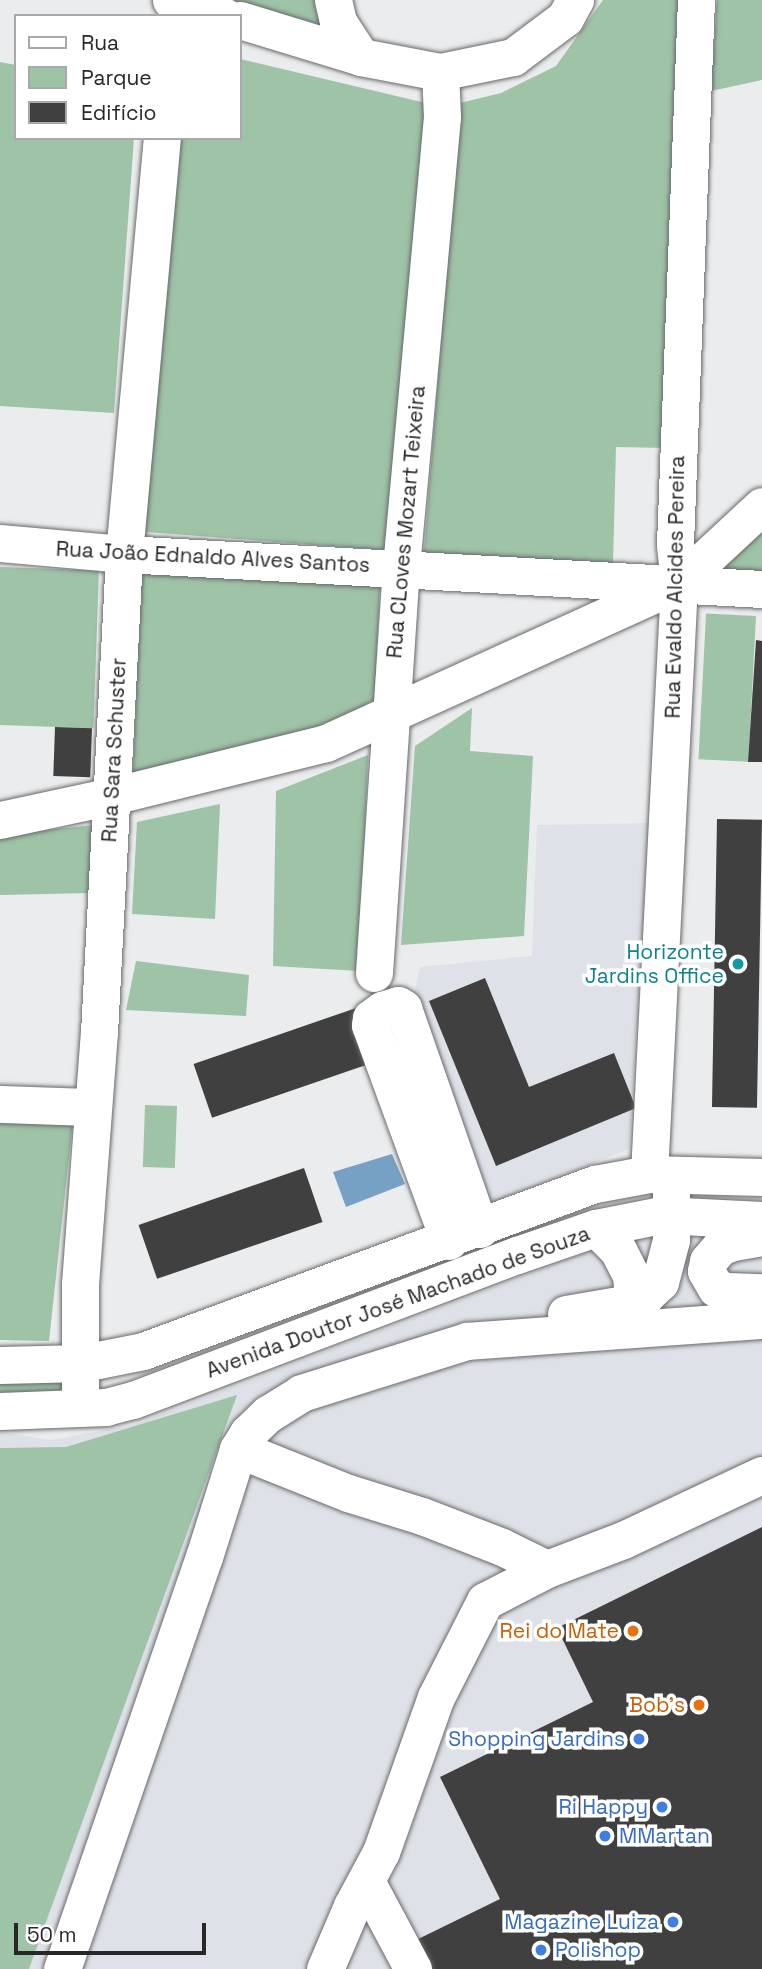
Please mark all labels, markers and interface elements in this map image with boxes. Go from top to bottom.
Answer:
legend [14,14,242,140]
text: Rua [81,29,119,56]
text: Parque [81,64,152,91]
text: Edifício [81,99,157,126]
street label: Rua CLoves Mozart Teixeira [381,384,431,660]
street label: Rua Evaldo Alcides Pereira [660,455,690,719]
street label: Rua João Ednaldo Alves Santos [55,536,371,578]
street label: Rua Sara Schuster [97,657,131,843]
place label: Horizonte Jardins Office [585,939,724,989]
marker: Horizonte Jardins Office [730,956,746,972]
street label: Avenida Doutor José Machado de Souza [203,1221,593,1383]
place label: Rei do Mate [500,1618,619,1644]
marker: Rei do Mate [625,1623,641,1639]
place label: Bob's [629,1692,685,1718]
marker: Bob's [691,1697,707,1713]
place label: Shopping Jardins [448,1726,625,1752]
marker: Shopping Jardins [631,1731,647,1747]
place label: Ri Happy [558,1794,648,1820]
marker: Ri Happy [654,1799,670,1815]
place label: MMartan [619,1823,710,1849]
marker: MMartan [597,1828,613,1844]
place label: Magazine Luiza [504,1909,659,1935]
scale bar [18,1910,210,1954]
marker: Magazine Luiza [665,1914,681,1930]
text: 50 m [27,1921,77,1948]
place label: Polishop [555,1937,641,1963]
marker: Polishop [533,1942,549,1958]

